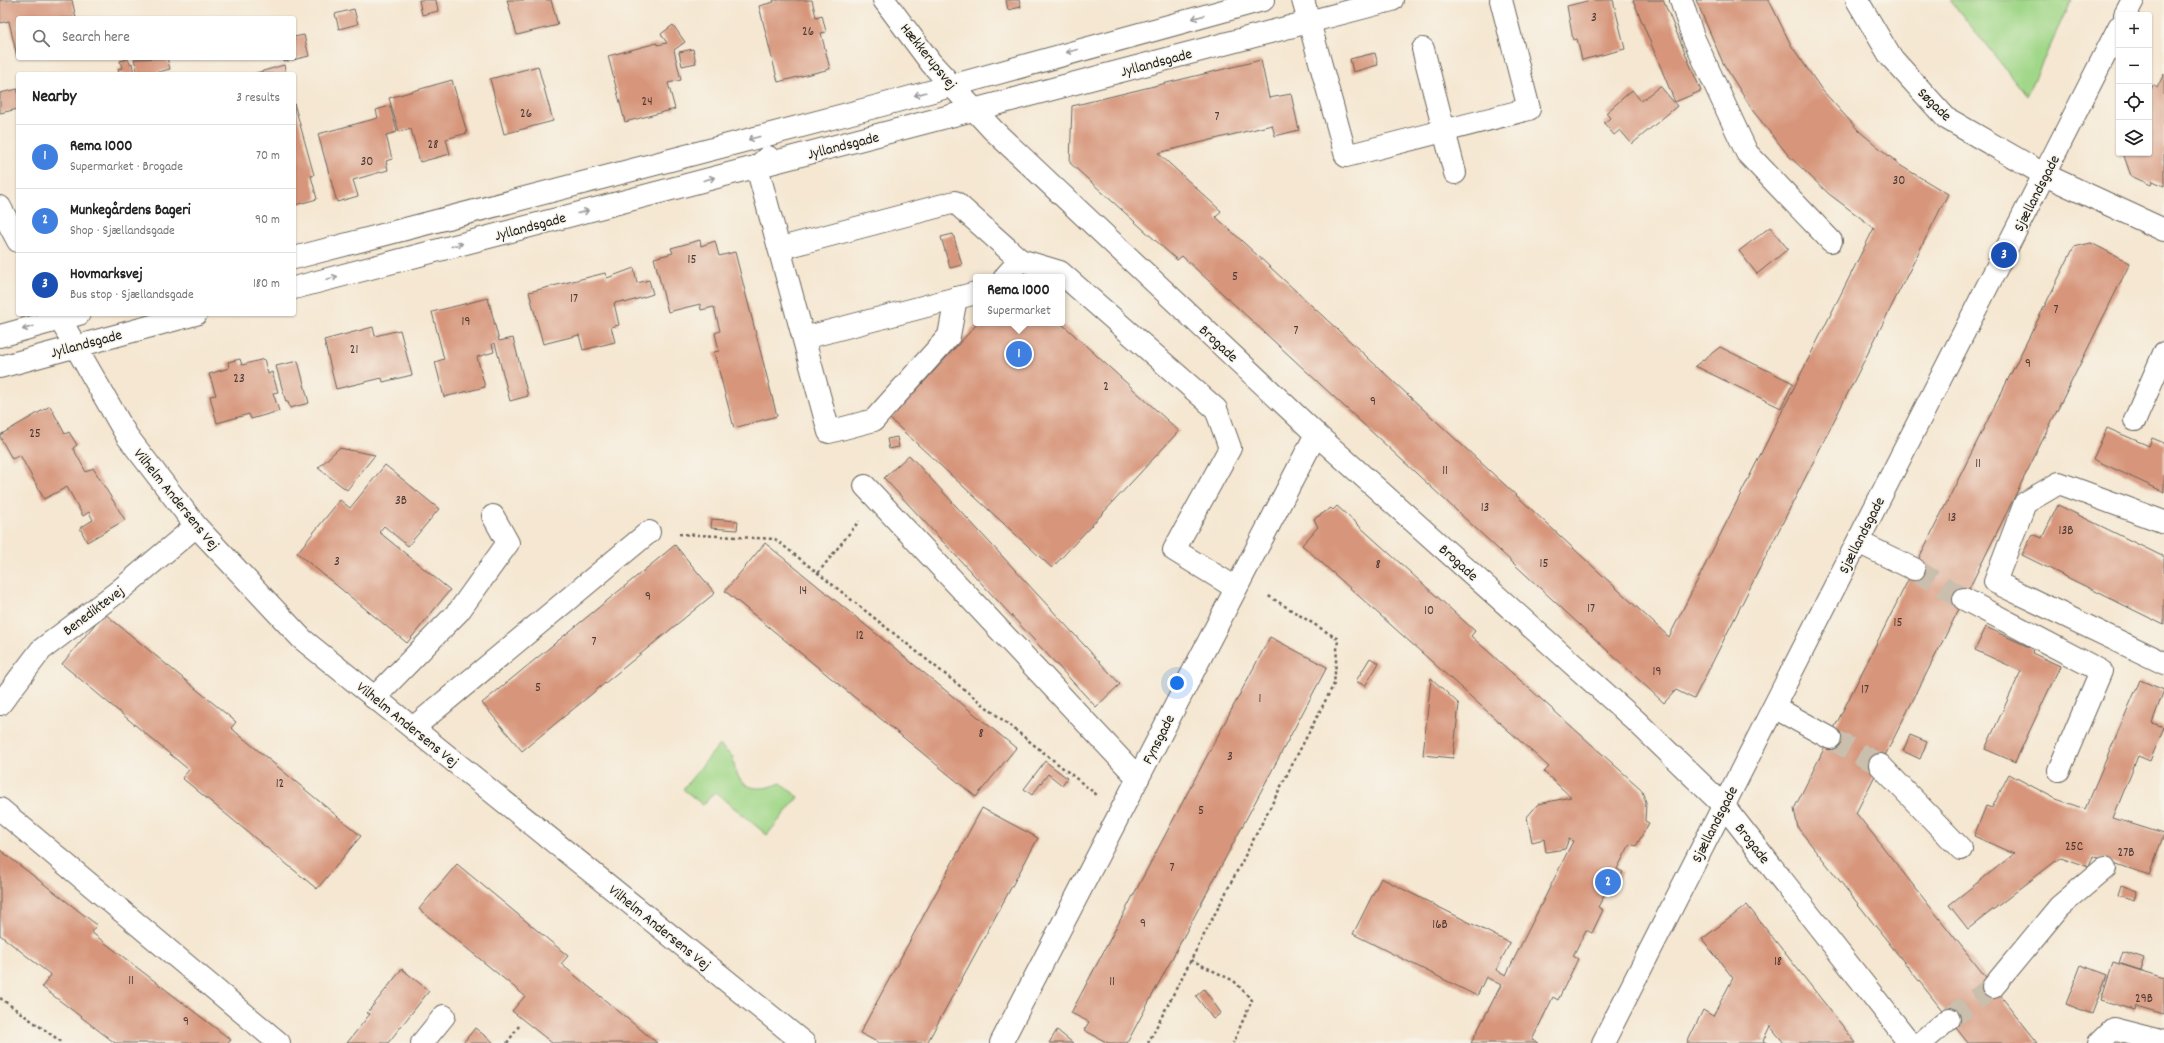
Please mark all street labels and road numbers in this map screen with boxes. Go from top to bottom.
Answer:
street label: Hækkerupsvej [894,19,961,95]
street label: Jyllandsgade [1118,44,1195,84]
street label: Søgade [1911,83,1956,128]
street label: Jyllandsgade [805,127,882,166]
street label: Sjællandsgade [2009,151,2067,236]
street label: Jyllandsgade [492,208,569,248]
street label: Brogade [1193,321,1242,369]
street label: Jyllandsgade [48,325,125,365]
street label: Vilhelm Andersens Vej [127,444,224,556]
street label: Sjællandsgade [1834,493,1892,578]
street label: Brogade [1433,540,1483,588]
street label: Benediktevej [59,581,130,642]
street label: Vilhelm Andersens Vej [351,677,463,774]
street label: Fynsgade [1138,711,1182,769]
street label: Sjællandsgade [1687,782,1745,867]
street label: Brogade [1728,819,1775,870]
street label: Vilhelm Andersens Vej [603,880,715,977]

